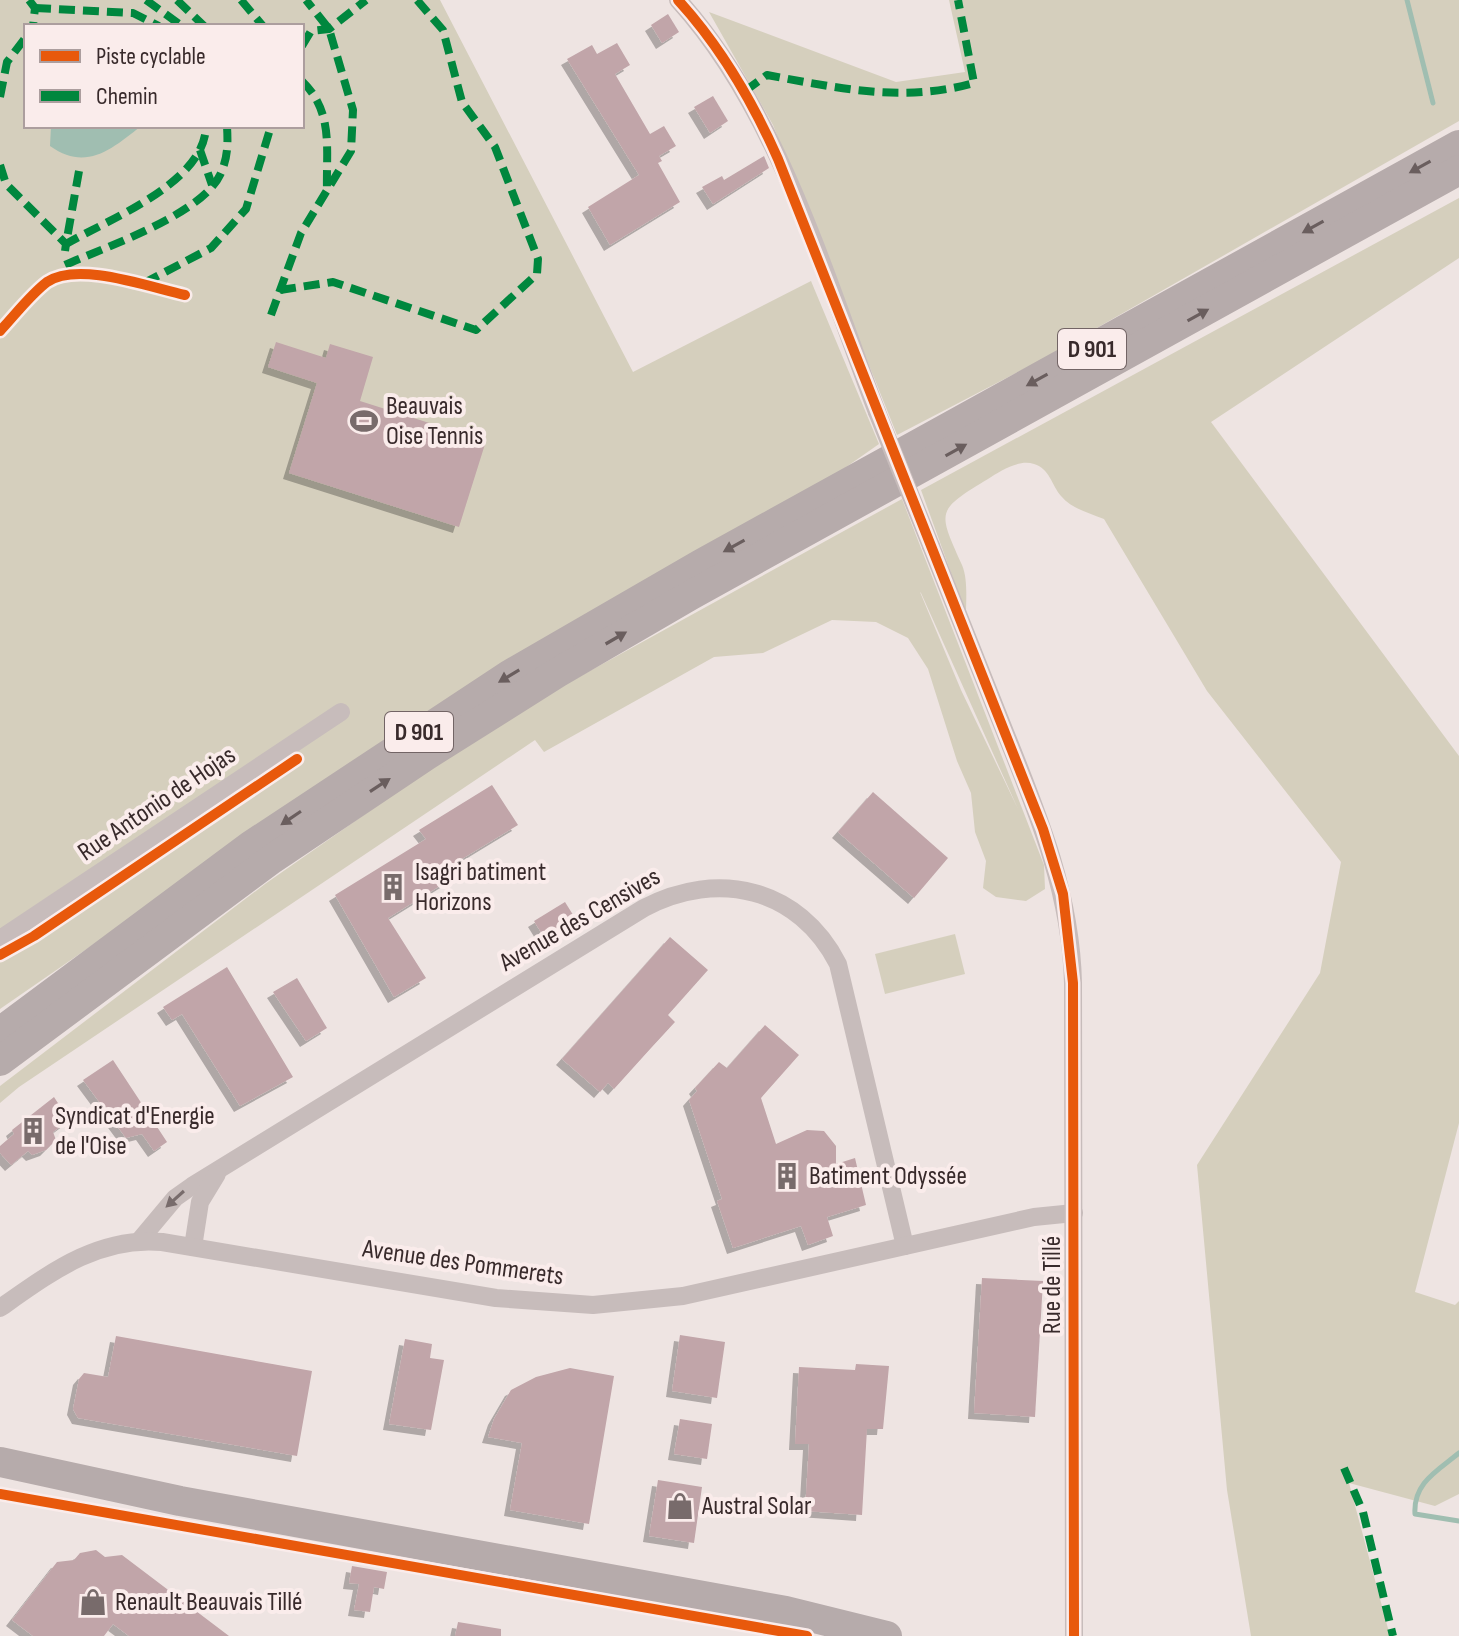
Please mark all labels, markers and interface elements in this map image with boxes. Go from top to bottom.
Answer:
legend [24,24,304,128]
text: Piste cyclable [96,42,206,71]
text: Chemin [96,82,158,111]
one-way arrow [1409,160,1431,174]
one-way arrow [1302,219,1324,233]
one-way arrow [1187,308,1210,322]
road number: D 901 [1058,329,1126,369]
one-way arrow [1026,373,1048,387]
place label: Beauvais Oise Tennis [386,391,483,452]
sports icon: Beauvais Oise Tennis [349,406,379,436]
one-way arrow [945,443,968,457]
one-way arrow [723,540,746,553]
one-way arrow [605,631,627,645]
one-way arrow [498,668,520,682]
road number: D 901 [385,712,453,752]
street label: Rue Antonio de Hojas [72,740,242,868]
one-way arrow [369,779,391,793]
one-way arrow [281,810,302,825]
place label: Isagri batiment Horizons [415,857,546,918]
street label: Avenue des Censives [493,862,666,979]
building icon: Isagri batiment Horizons [378,872,408,902]
place label: Syndicat d'Energie de l'Oise [55,1101,215,1162]
building icon: Syndicat d'Energie de l'Oise [18,1116,48,1146]
building icon: Batiment Odyssée [772,1161,802,1191]
place label: Batiment Odyssée [809,1161,967,1192]
one-way arrow [166,1190,186,1207]
street label: Avenue des Pommerets [360,1233,565,1292]
street label: Rue de Tillé [1037,1236,1068,1334]
shop icon: Austral Solar [665,1491,695,1521]
place label: Austral Solar [701,1491,812,1522]
shop icon: Renault Beauvais Tillé [78,1587,108,1617]
place label: Renault Beauvais Tillé [115,1587,302,1618]

